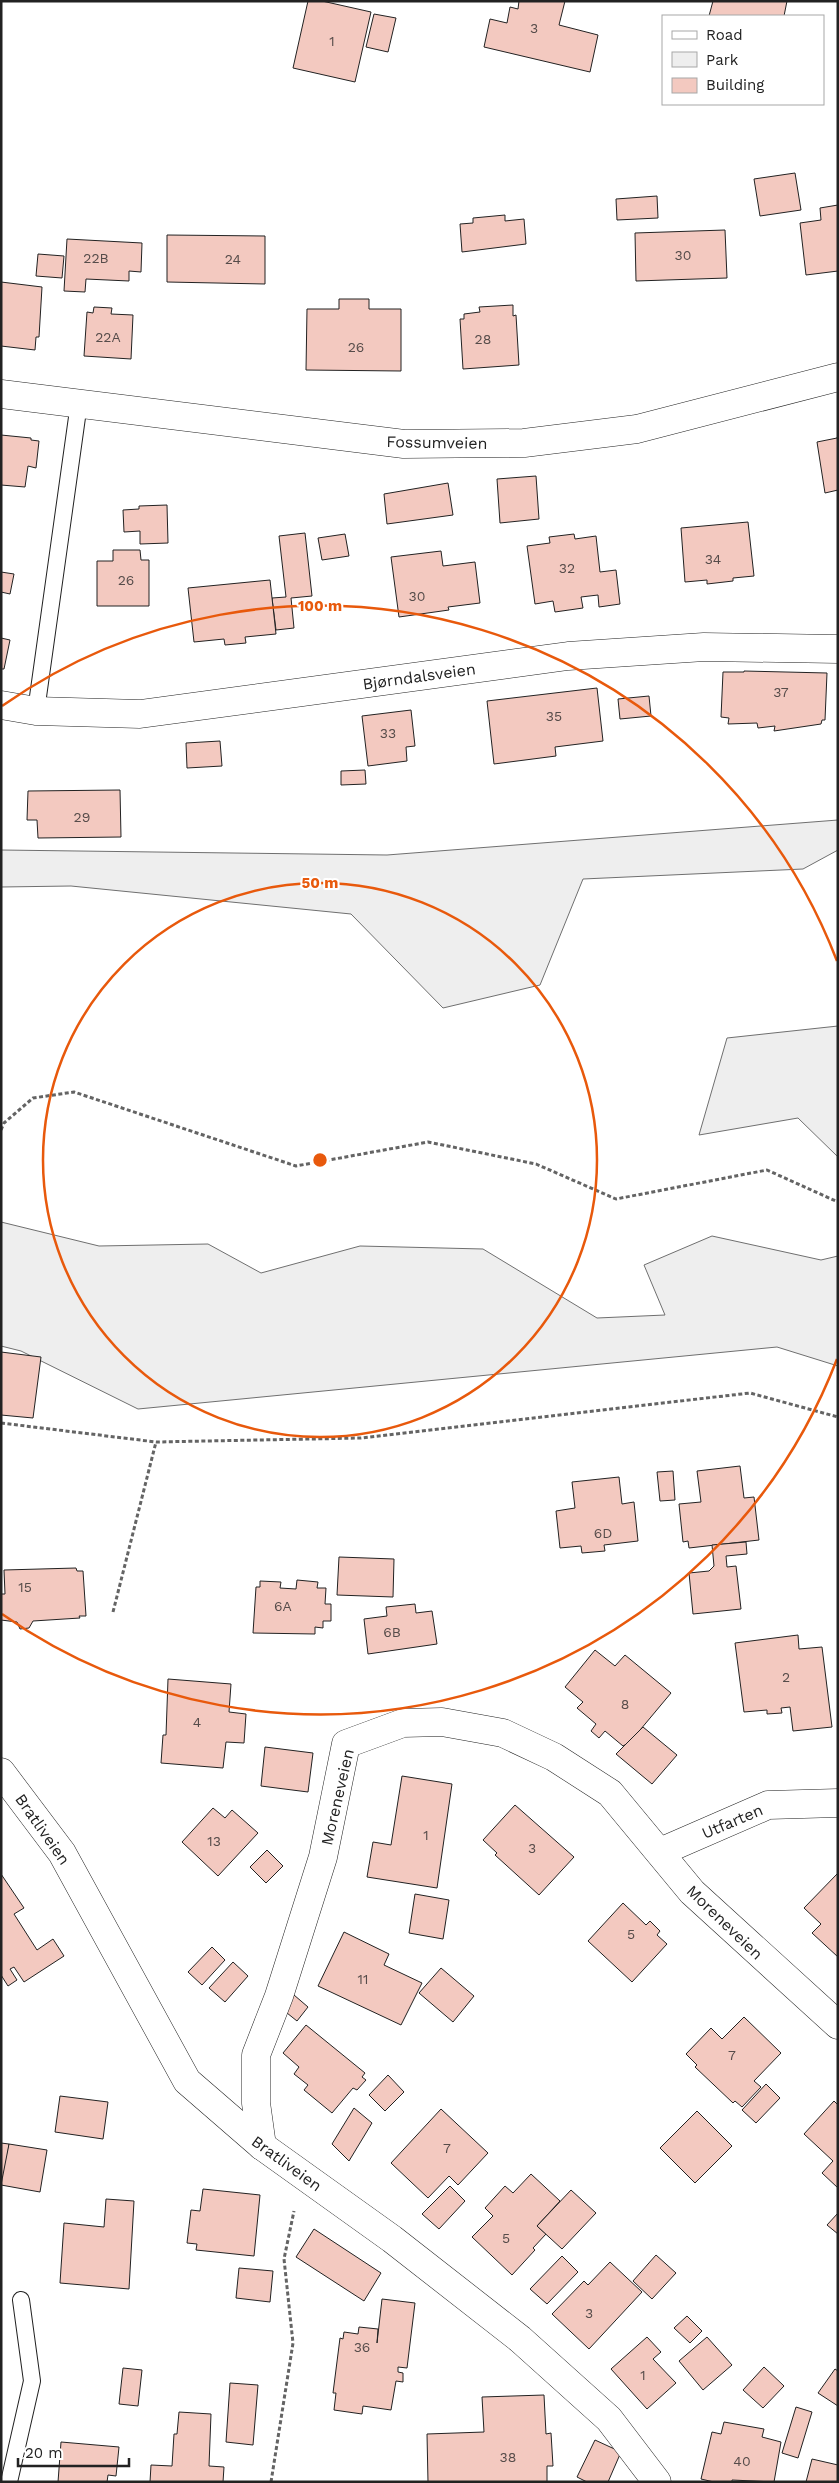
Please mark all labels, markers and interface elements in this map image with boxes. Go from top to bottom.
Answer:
legend [662,15,824,105]
house number: 3 [530,20,538,36]
text: Road [706,26,743,44]
house number: 1 [329,33,335,49]
text: Park [706,51,739,69]
text: Building [706,76,764,94]
house number: 30 [675,247,691,263]
house number: 22B [83,250,109,266]
house number: 24 [225,251,241,267]
house number: 22A [95,329,121,345]
house number: 28 [475,331,491,347]
house number: 26 [348,339,364,355]
street label: Fossumveien [386,432,488,453]
house number: 34 [705,551,721,567]
house number: 32 [559,560,575,576]
house number: 26 [118,572,134,588]
house number: 30 [409,588,425,604]
text: 100 m [298,597,342,615]
street label: Bjørndalsveien [361,659,477,694]
house number: 37 [773,684,789,700]
house number: 35 [546,708,562,724]
house number: 33 [380,725,396,741]
house number: 29 [74,809,90,825]
text: 50 m [302,874,338,892]
centre of rings [311,1151,329,1169]
house number: 6D [594,1525,612,1541]
house number: 15 [18,1579,32,1595]
house number: 6A [274,1598,292,1614]
house number: 6B [383,1624,401,1640]
house number: 2 [782,1669,790,1685]
house number: 8 [621,1696,629,1712]
house number: 4 [193,1714,201,1730]
street label: Moreneveien [317,1747,358,1847]
street label: Bratliveien [11,1790,74,1868]
street label: Utfarten [699,1800,766,1843]
house number: 1 [423,1827,429,1843]
house number: 13 [207,1833,221,1849]
house number: 3 [528,1840,536,1856]
street label: Moreneveien [683,1881,767,1963]
house number: 5 [627,1926,635,1942]
house number: 11 [358,1971,368,1987]
house number: 7 [728,2047,736,2063]
street label: Bratliveien [248,2132,326,2195]
house number: 7 [443,2140,451,2156]
house number: 5 [502,2230,510,2246]
house number: 3 [585,2305,593,2321]
house number: 36 [354,2339,370,2355]
house number: 1 [640,2367,646,2383]
scale bar [18,2436,129,2468]
text: 20 m [25,2444,63,2462]
house number: 38 [500,2449,516,2465]
house number: 40 [733,2453,751,2469]

